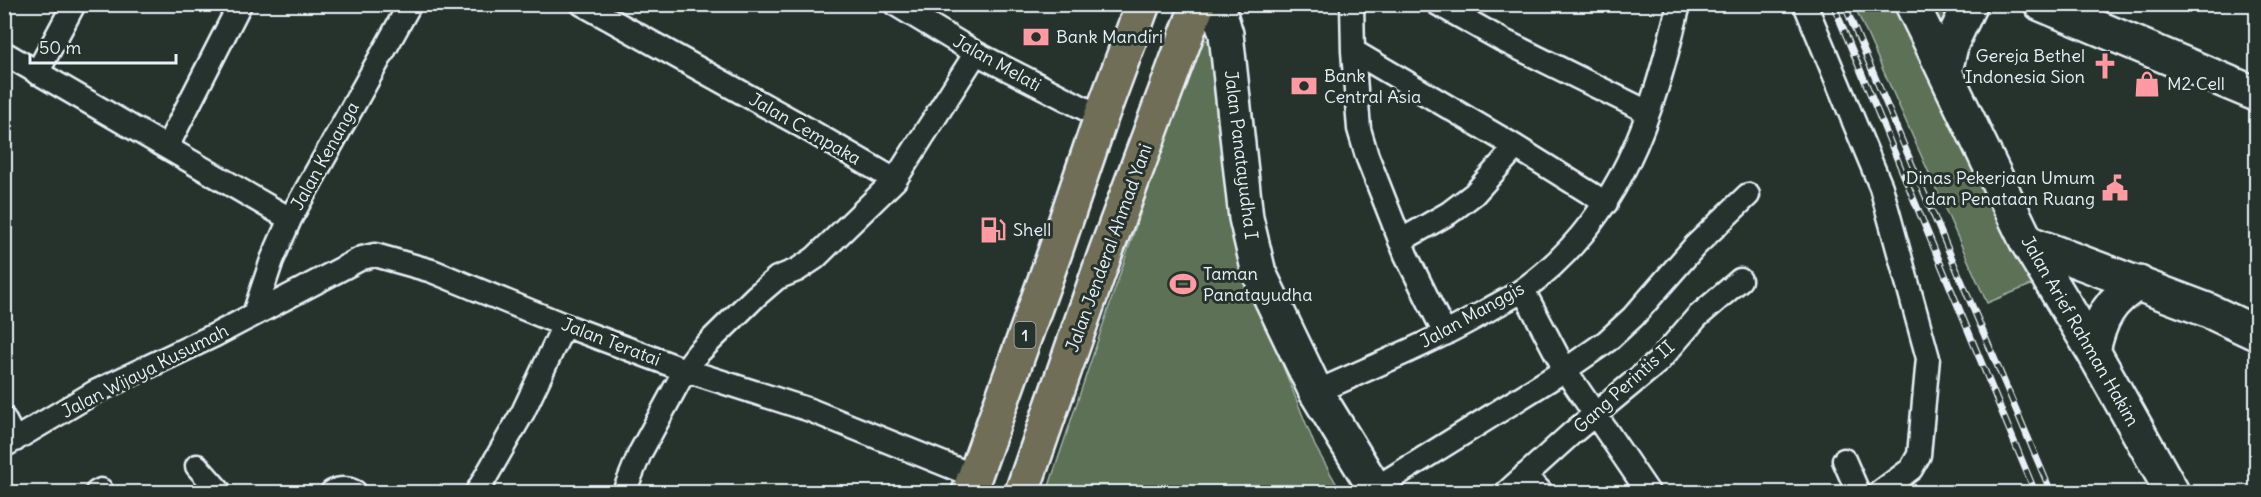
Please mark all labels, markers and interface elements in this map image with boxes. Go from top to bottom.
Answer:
bank icon: Bank Mandiri [1021,22,1051,52]
place label: Bank Mandiri [1056,25,1163,48]
scale bar [30,27,176,65]
street label: Jalan Melati [949,29,1045,96]
text: 50 m [39,36,81,59]
place label: Gereja Bethel Indonesia Sion [1965,44,2085,88]
church icon: Gereja Bethel Indonesia Sion [2090,51,2120,81]
place label: Bank Central Asia [1324,64,1421,108]
street label: Jalan Panatayudha I [1220,69,1263,241]
shop icon: M2 Cell [2132,69,2162,99]
bank icon: Bank Central Asia [1289,71,1319,101]
place label: M2 Cell [2167,72,2225,95]
street label: Jalan Cempaka [745,87,865,170]
street label: Jalan Kenanga [285,98,364,214]
street label: Jalan Jenderal Ahmad Yani [1060,141,1157,355]
place label: Dinas Pekerjaan Umum dan Penataan Ruang [1906,166,2095,210]
public building icon: Dinas Pekerjaan Umum dan Penataan Ruang [2100,173,2130,203]
fuel station icon: Shell [978,215,1008,245]
place label: Shell [1013,218,1051,241]
street label: Jalan Arief Rahman Hakim [2016,231,2145,430]
place label: Taman Panatayudha [1203,262,1313,306]
sports icon: Taman Panatayudha [1168,269,1198,299]
street label: Jalan Manggis [1416,276,1528,353]
street label: Jalan Teratai [558,312,664,371]
street label: Jalan Wijaya Kusumah [57,318,232,423]
road number: 1 [1014,322,1036,348]
street label: Gang Perintis II [1568,335,1679,438]

